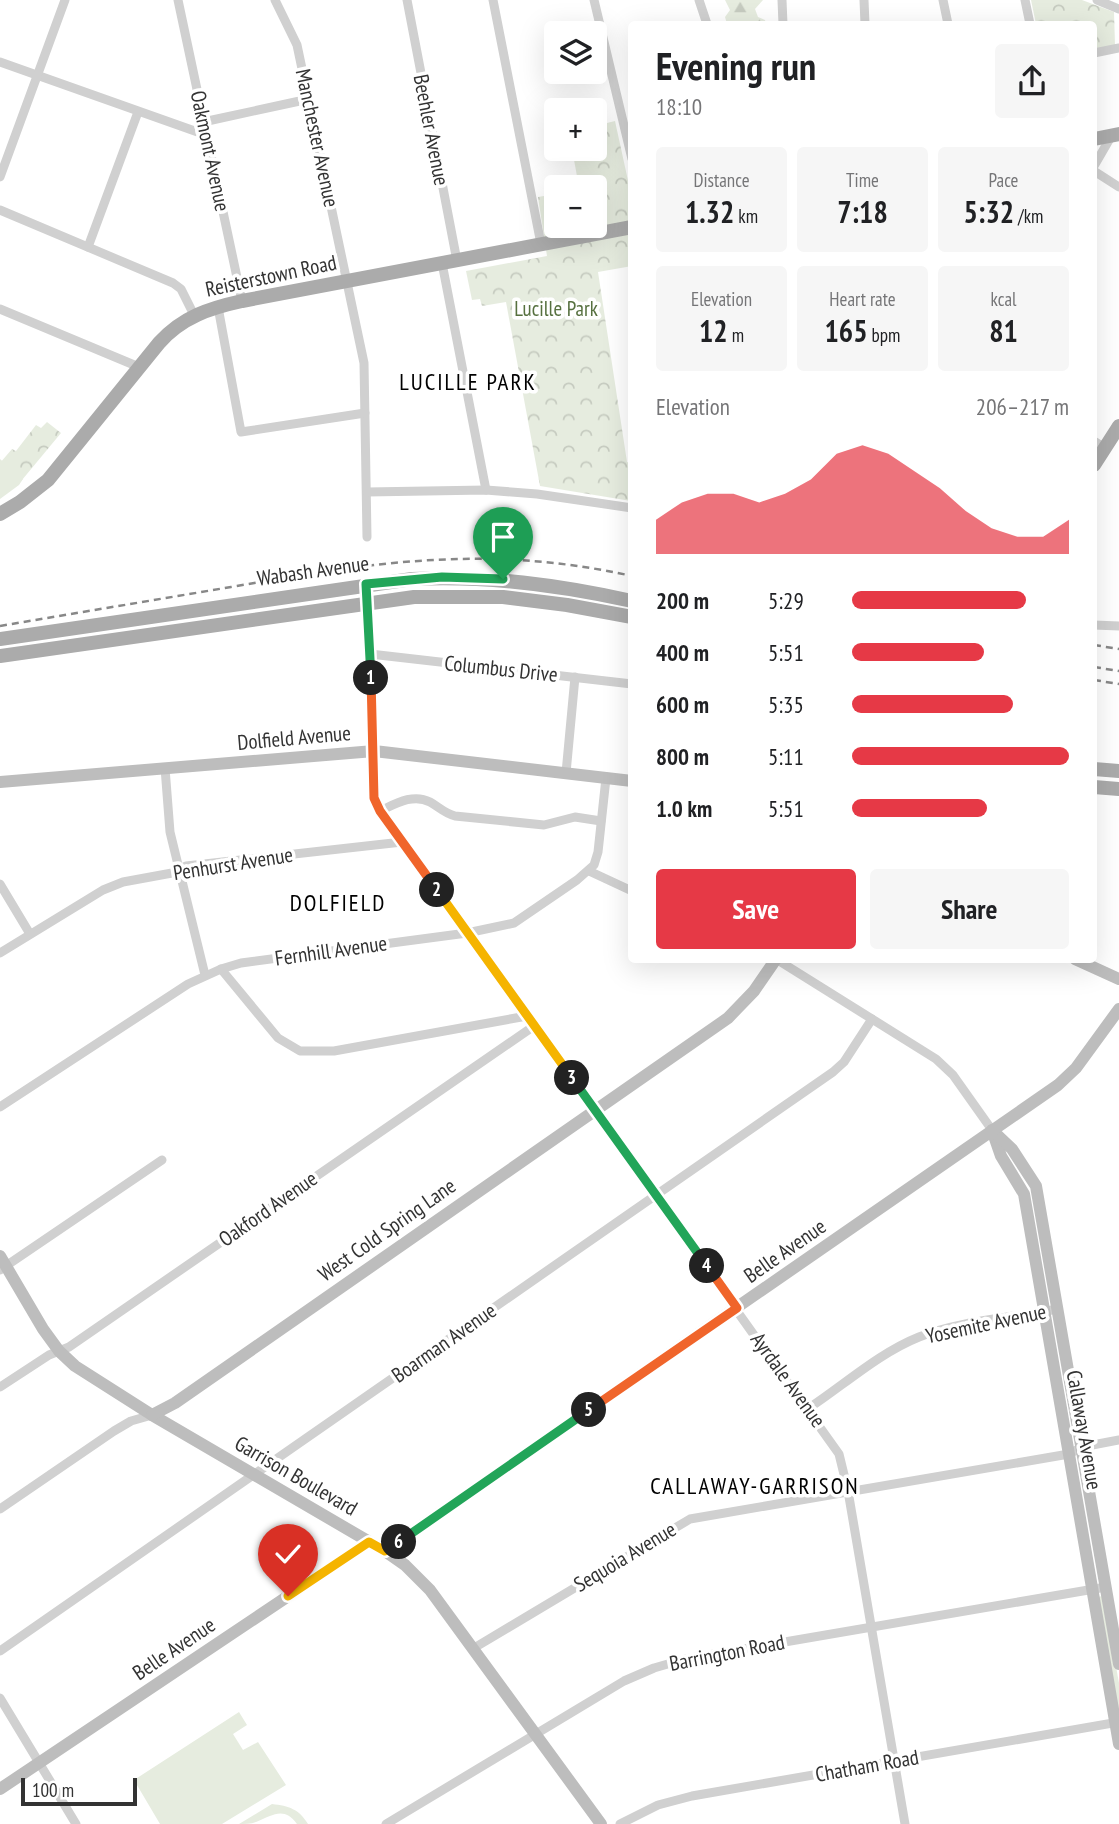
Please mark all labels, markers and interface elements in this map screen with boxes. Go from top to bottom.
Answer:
map controls [544,21,607,238]
button: layers [544,21,607,84]
text: Evening run [656,41,816,90]
button: share [995,44,1069,118]
street label: Manchester Avenue [290,66,345,209]
street label: Beehler Avenue [407,72,455,188]
street label: Oakmont Avenue [185,88,236,214]
text: 18:10 [656,92,702,121]
button: + [544,98,607,161]
text: Distance [694,168,749,192]
text: Time [846,168,879,192]
text: Pace [989,168,1018,192]
button: − [544,175,607,238]
text: 1.32 [685,192,734,231]
text: 7:18 [837,192,888,231]
text: 5:32 [964,192,1014,231]
text: km [734,204,758,228]
text: /km [1014,204,1043,228]
street label: Reisterstown Road [203,248,339,303]
text: Elevation [691,287,752,311]
text: Heart rate [829,287,896,311]
text: kcal [991,287,1016,311]
park label: Lucille Park [514,295,598,322]
text: 12 [699,311,728,350]
text: 165 [825,311,868,350]
text: 81 [989,311,1018,350]
text: m [728,323,744,347]
text: bpm [868,323,900,347]
district label: LUCILLE PARK [399,367,537,396]
text: Elevation [656,392,730,421]
text: 206–217 m [976,392,1069,421]
pin [473,507,533,579]
icon: arrive [484,518,522,556]
street label: Wabash Avenue [255,549,371,592]
text: 200 m [656,586,709,615]
text: 5:29 [768,586,804,615]
text: 400 m [656,638,709,667]
text: 5:51 [768,638,804,667]
street label: Columbus Drive [443,649,559,688]
pin: 1 [354,660,388,696]
text: 1 [366,665,375,689]
text: 600 m [656,690,709,719]
text: 5:35 [768,690,804,719]
street label: Dolfield Avenue [236,719,352,756]
text: 800 m [656,742,709,771]
text: 5:11 [768,742,804,771]
text: 1.0 km [656,794,712,823]
text: 5:51 [768,794,804,823]
street label: Penhurst Avenue [171,841,295,886]
button: Save [656,869,856,949]
button: Share [870,869,1069,949]
pin: 2 [420,872,454,908]
text: 2 [432,877,441,901]
district label: DOLFIELD [290,888,386,917]
street label: Fernhill Avenue [273,929,389,972]
pin: 3 [554,1060,590,1096]
text: 3 [567,1065,576,1089]
street label: Oakford Avenue [213,1165,322,1252]
street label: West Cold Spring Lane [313,1172,461,1287]
street label: Belle Avenue [738,1213,831,1289]
pin: 4 [690,1248,724,1284]
text: 4 [702,1253,711,1277]
street label: Boarman Avenue [386,1297,501,1388]
street label: Yosemite Avenue [923,1298,1049,1349]
street label: Ayrdale Avenue [745,1327,832,1433]
street label: Callaway Avenue [1061,1368,1108,1492]
pin: 5 [572,1392,606,1428]
text: 5 [584,1397,593,1421]
street label: Garrison Boulevard [230,1430,362,1522]
district label: CALLAWAY-GARRISON [650,1471,860,1500]
street label: Sequoia Avenue [569,1515,681,1598]
pin [258,1524,318,1596]
pin: 6 [382,1524,416,1560]
text: 6 [394,1529,403,1553]
icon: check [269,1535,307,1573]
street label: Belle Avenue [127,1611,220,1686]
street label: Barrington Road [667,1628,787,1677]
street label: Chatham Road [813,1743,921,1788]
scale bar [21,1775,136,1807]
text: 100 m [32,1778,74,1802]

